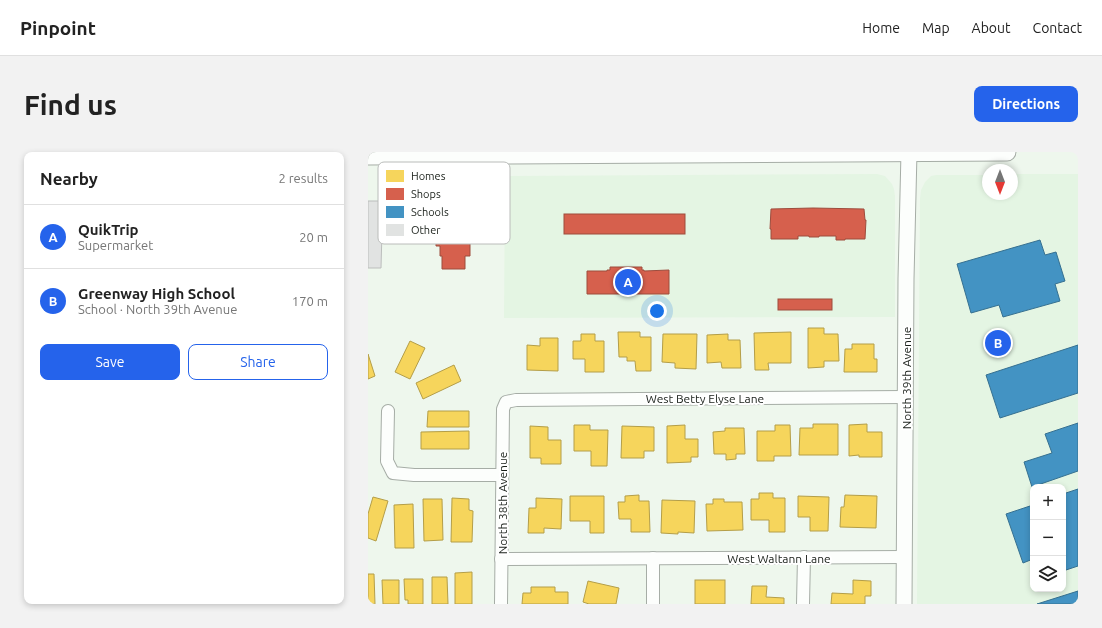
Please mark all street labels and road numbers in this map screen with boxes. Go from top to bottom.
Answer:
street label: North 39th Avenue [900,327,913,429]
street label: West Betty Elyse Lane [646,392,764,405]
street label: North 38th Avenue [496,452,509,554]
street label: West Waltann Lane [727,552,831,565]

